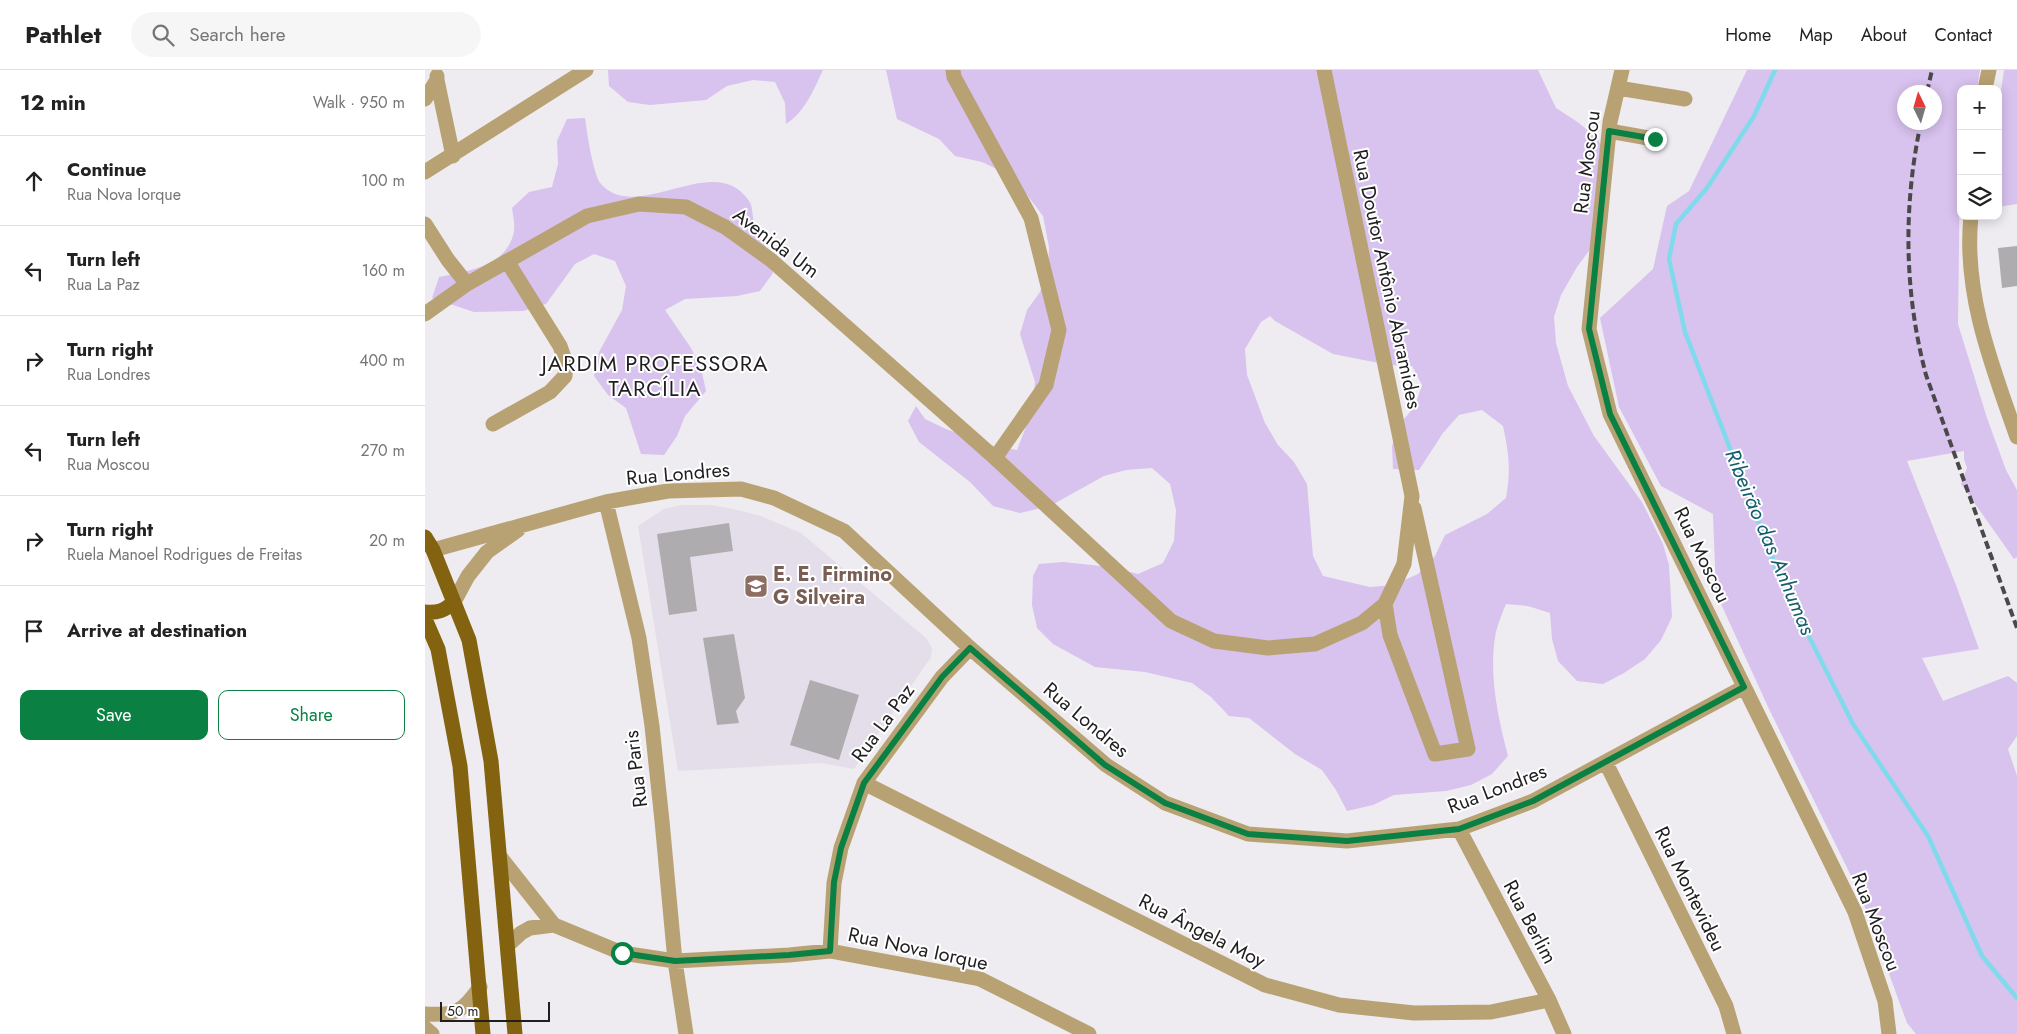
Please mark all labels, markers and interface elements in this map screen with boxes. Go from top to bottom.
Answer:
search box [131,12,481,57]
text: Pathlet [25,17,101,52]
icon: search [149,21,177,49]
text: Search here [189,21,285,48]
text: Home [1725,22,1771,48]
text: Map [1799,22,1833,48]
text: About [1861,22,1906,48]
text: Contact [1934,22,1992,48]
north arrow [1897,85,1942,130]
map controls [1957,85,2002,220]
button: + [1957,85,2002,130]
text: 12 min [20,88,86,118]
text: Walk · 950 m [313,91,405,114]
street label: Rua Moscou [1566,109,1608,215]
route end [1644,128,1667,151]
button: − [1957,130,2002,175]
street label: Rua Doutor Antônio Abramides [1345,147,1429,411]
text: Continue [67,156,146,183]
icon: ahead [20,167,48,195]
text: 100 m [361,169,405,192]
button: layers [1957,175,2002,220]
text: Rua Nova Iorque [67,183,181,206]
street label: Avenida Um [727,201,825,285]
text: Turn left [67,246,140,273]
icon: left [20,257,48,285]
text: 160 m [362,259,405,282]
text: Rua La Paz [67,273,140,296]
text: Turn right [67,336,153,363]
icon: right [20,347,48,375]
district label: JARDIM PROFESSORA TARCÍLIA [538,347,769,404]
text: 400 m [359,349,405,372]
text: Rua Londres [67,363,150,386]
text: Turn left [67,426,140,453]
icon: left [20,437,48,465]
text: 270 m [361,439,405,462]
water label: Ribeirão das Anhumas [1717,444,1823,640]
text: Rua Moscou [67,453,150,476]
street label: Rua Londres [625,455,731,493]
street label: Rua Moscou [1666,502,1738,608]
text: Turn right [67,516,153,543]
icon: right [20,527,48,555]
text: 20 m [369,529,405,552]
text: Ruela Manoel Rodrigues de Freitas [67,543,302,566]
place label: E. E. Firmino G Silveira [773,560,892,612]
school or university icon: E. E. Firmino G Silveira [743,573,769,599]
icon: arrive [20,617,48,645]
text: Arrive at destination [67,617,247,644]
street label: Rua Londres [1037,675,1135,765]
street label: Rua La Paz [844,678,922,768]
button: Save [20,690,208,740]
button: Share [218,690,405,740]
street label: Rua Paris [617,729,655,809]
street label: Rua Londres [1443,757,1551,821]
street label: Rua Montevideu [1647,822,1733,956]
street label: Rua Moscou [1844,868,1908,976]
street label: Rua Berlim [1496,875,1564,969]
street label: Rua Ângela Moy [1134,887,1270,975]
street label: Rua Nova Iorque [845,920,991,978]
route start [611,942,634,965]
scale bar [440,999,550,1022]
text: 50 m [447,1001,478,1021]

